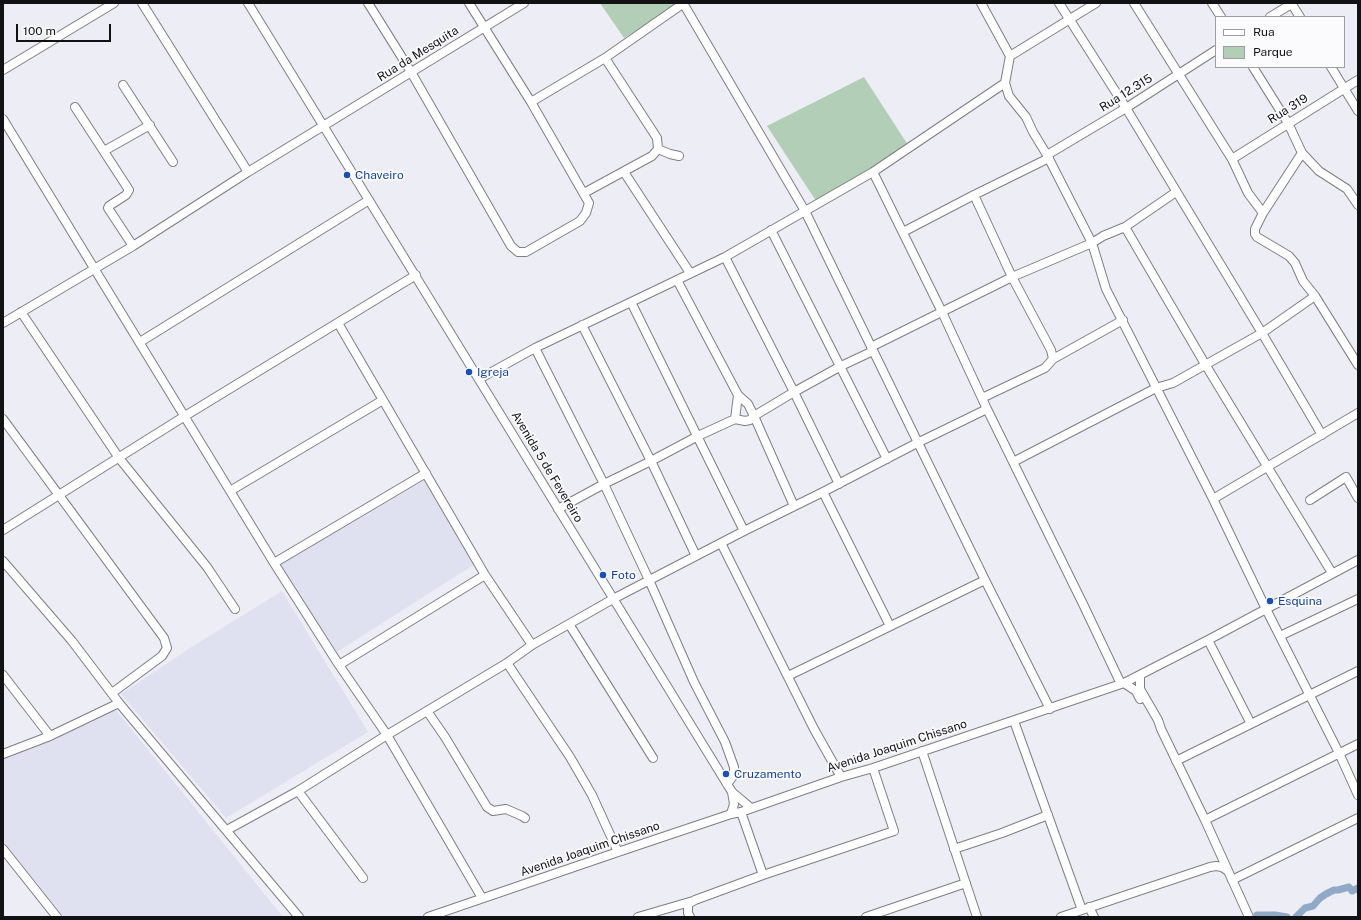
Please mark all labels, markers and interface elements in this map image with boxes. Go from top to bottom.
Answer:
scale bar [18,16,113,42]
legend [1215,16,1345,68]
street label: Rua da Mesquita [375,23,461,85]
text: 100 m [23,24,56,38]
text: Rua [1253,25,1275,39]
text: Parque [1253,45,1293,59]
street label: Rua 12.315 [1097,71,1155,115]
street label: Rua 319 [1265,91,1311,127]
place label: Chaveiro [355,168,404,182]
marker: Chaveiro [342,170,352,180]
place label: Igreja [477,365,509,379]
marker: Igreja [464,367,474,377]
street label: Avenida 5 de Fevereiro [508,409,586,525]
place label: Foto [611,568,636,582]
marker: Foto [598,570,608,580]
place label: Esquina [1278,594,1322,608]
marker: Esquina [1265,596,1275,606]
street label: Avenida Joaquim Chissano [825,717,969,775]
place label: Cruzamento [734,767,802,781]
marker: Cruzamento [721,769,731,779]
street label: Avenida Joaquim Chissano [518,818,662,880]

